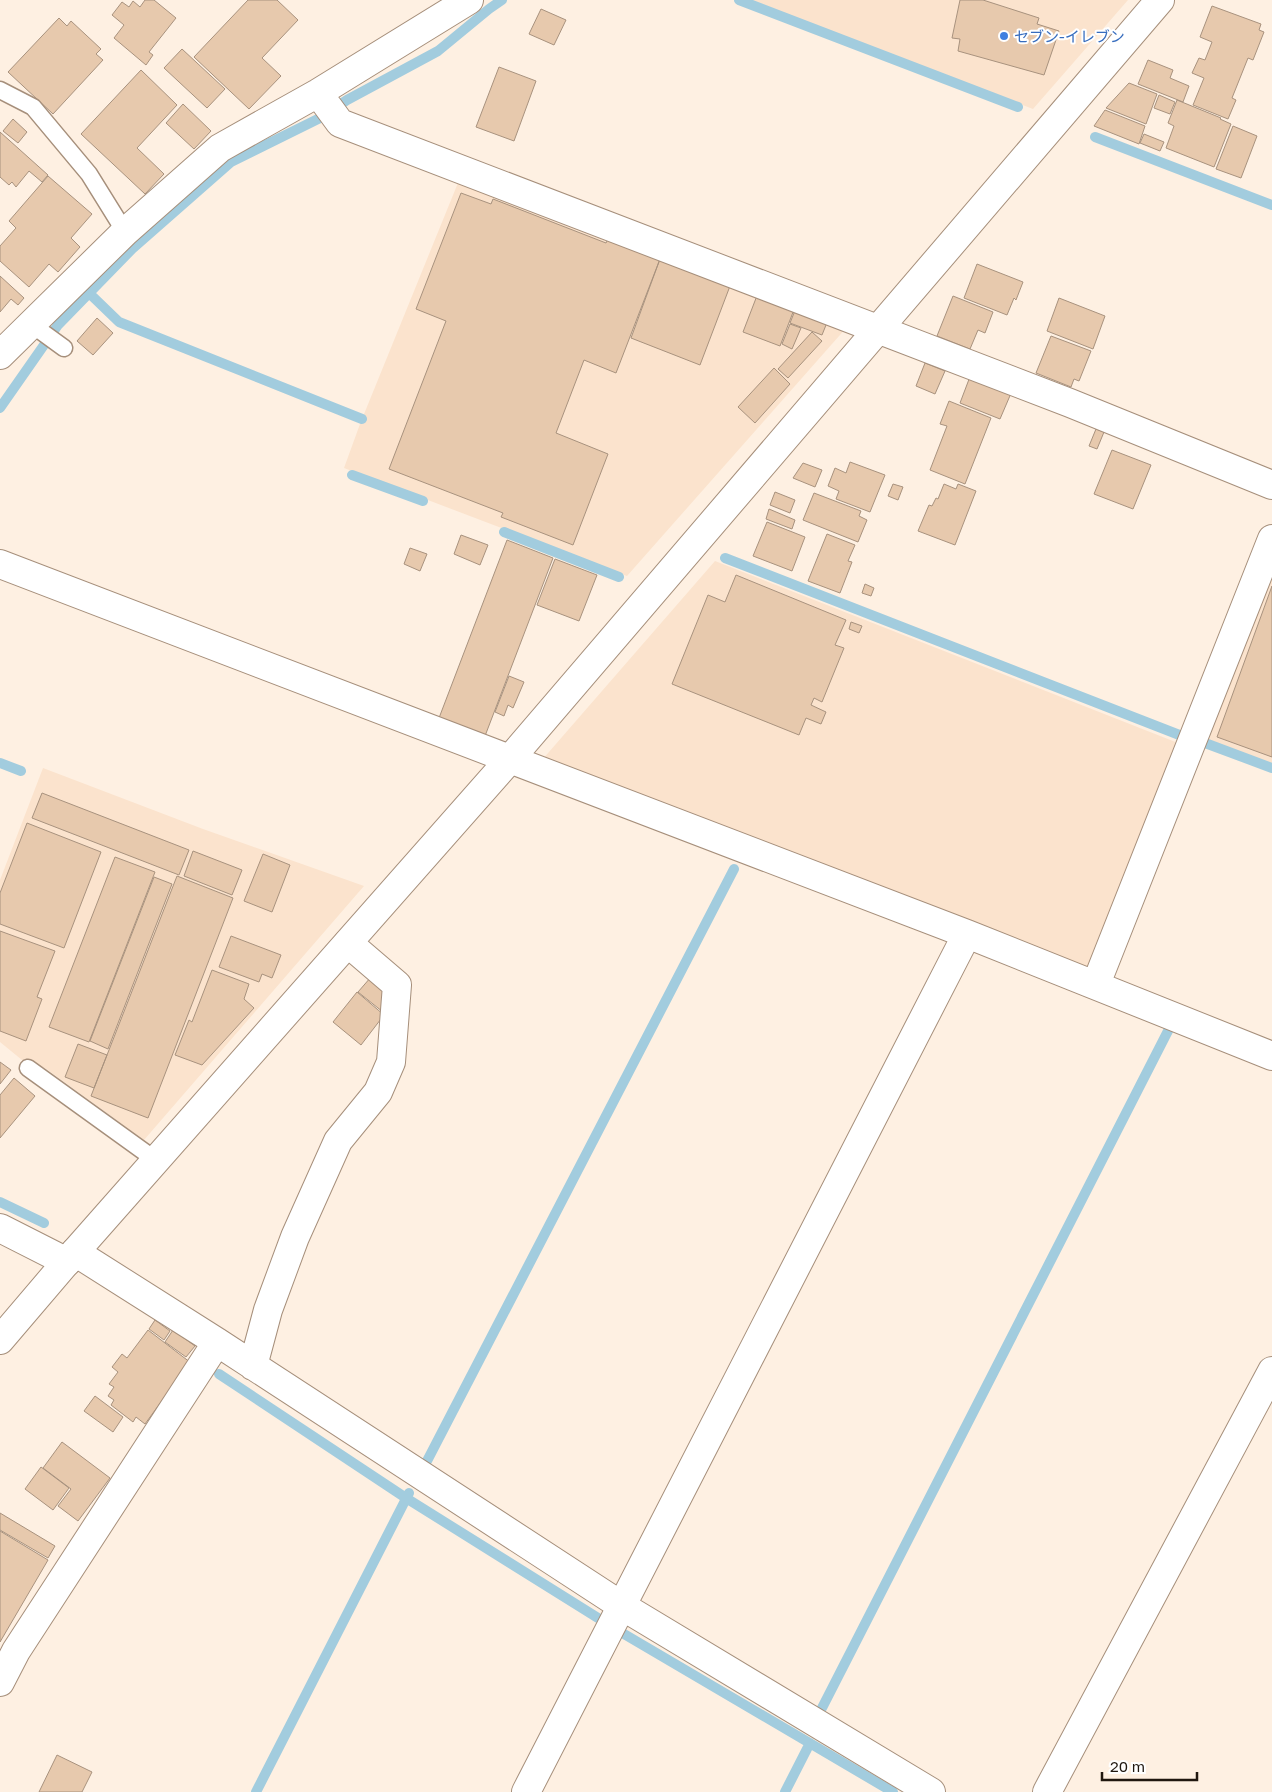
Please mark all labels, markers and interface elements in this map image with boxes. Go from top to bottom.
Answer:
place label: セブン-イレブン [1014,27,1125,45]
marker: セブン-イレブン [998,30,1010,42]
scale bar [1102,1750,1197,1782]
text: 20 m [1110,1757,1145,1775]

